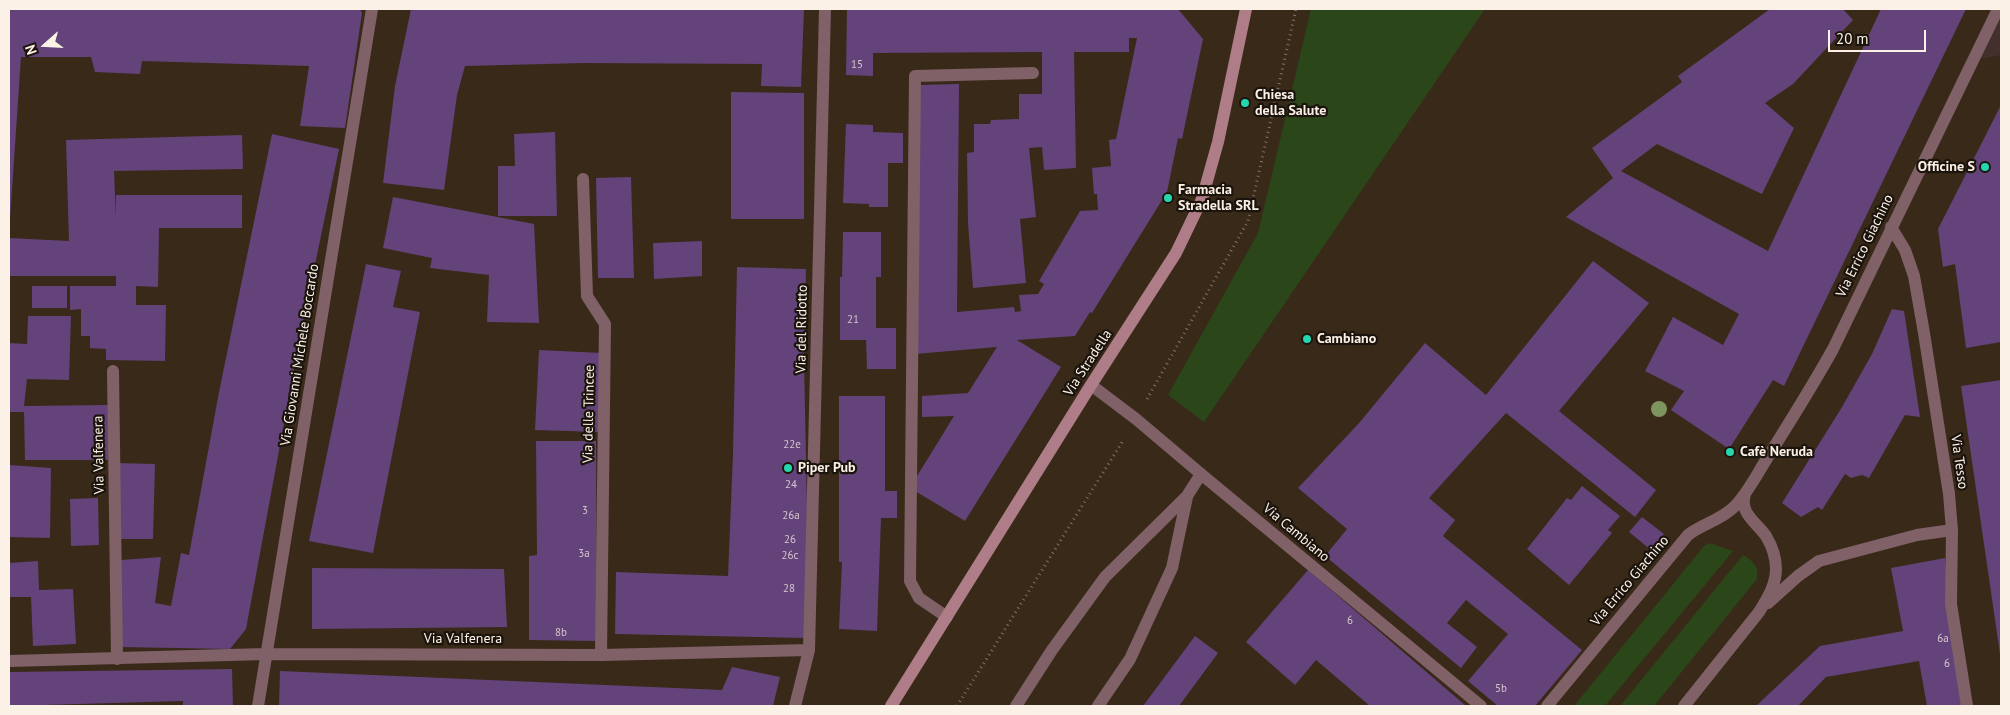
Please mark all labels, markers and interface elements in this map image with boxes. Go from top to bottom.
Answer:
north arrow [20,20,70,70]
scale bar [1830,20,1928,52]
text: 20 m [1836,29,1869,48]
text: N [21,43,41,57]
house number: 15 [851,58,863,72]
place label: Chiesa della Salute [1255,87,1326,120]
marker: Chiesa della Salute [1239,97,1251,109]
place label: Officine S [1918,159,1975,175]
marker: Officine S [1979,161,1991,173]
place label: Farmacia Stradella SRL [1178,182,1259,214]
marker: Farmacia Stradella SRL [1162,192,1174,204]
street label: Via Errico Giachino [1833,192,1897,300]
street label: Via Giovanni Michele Boccardo [277,263,323,447]
street label: Via del Ridotto [793,284,811,374]
house number: 21 [847,313,859,327]
street label: Via Stradella [1060,327,1116,399]
place label: Cambiano [1317,331,1376,347]
marker: Cambiano [1301,333,1313,345]
street label: Via delle Trincee [580,365,598,463]
street label: Via Valfenera [90,416,108,494]
street label: Via Tesso [1947,434,1971,490]
house number: 22e [783,438,801,452]
place label: Cafè Neruda [1740,444,1813,460]
marker: Cafè Neruda [1724,446,1736,458]
place label: Piper Pub [798,460,856,476]
marker: Piper Pub [782,462,794,474]
house number: 24 [785,478,797,492]
street label: Via Cambiano [1259,500,1333,566]
house number: 3 [582,504,588,518]
house number: 26a [782,509,800,523]
street label: Via Errico Giachino [1587,532,1673,630]
house number: 26 [784,533,796,547]
house number: 3a [578,547,590,561]
house number: 26c [782,549,798,563]
house number: 28 [783,582,795,596]
house number: 6 [1347,614,1353,628]
house number: 8b [555,626,567,640]
street label: Via Valfenera [424,631,502,647]
house number: 6a [1937,632,1949,646]
house number: 6 [1944,657,1950,671]
house number: 5b [1495,682,1507,696]

